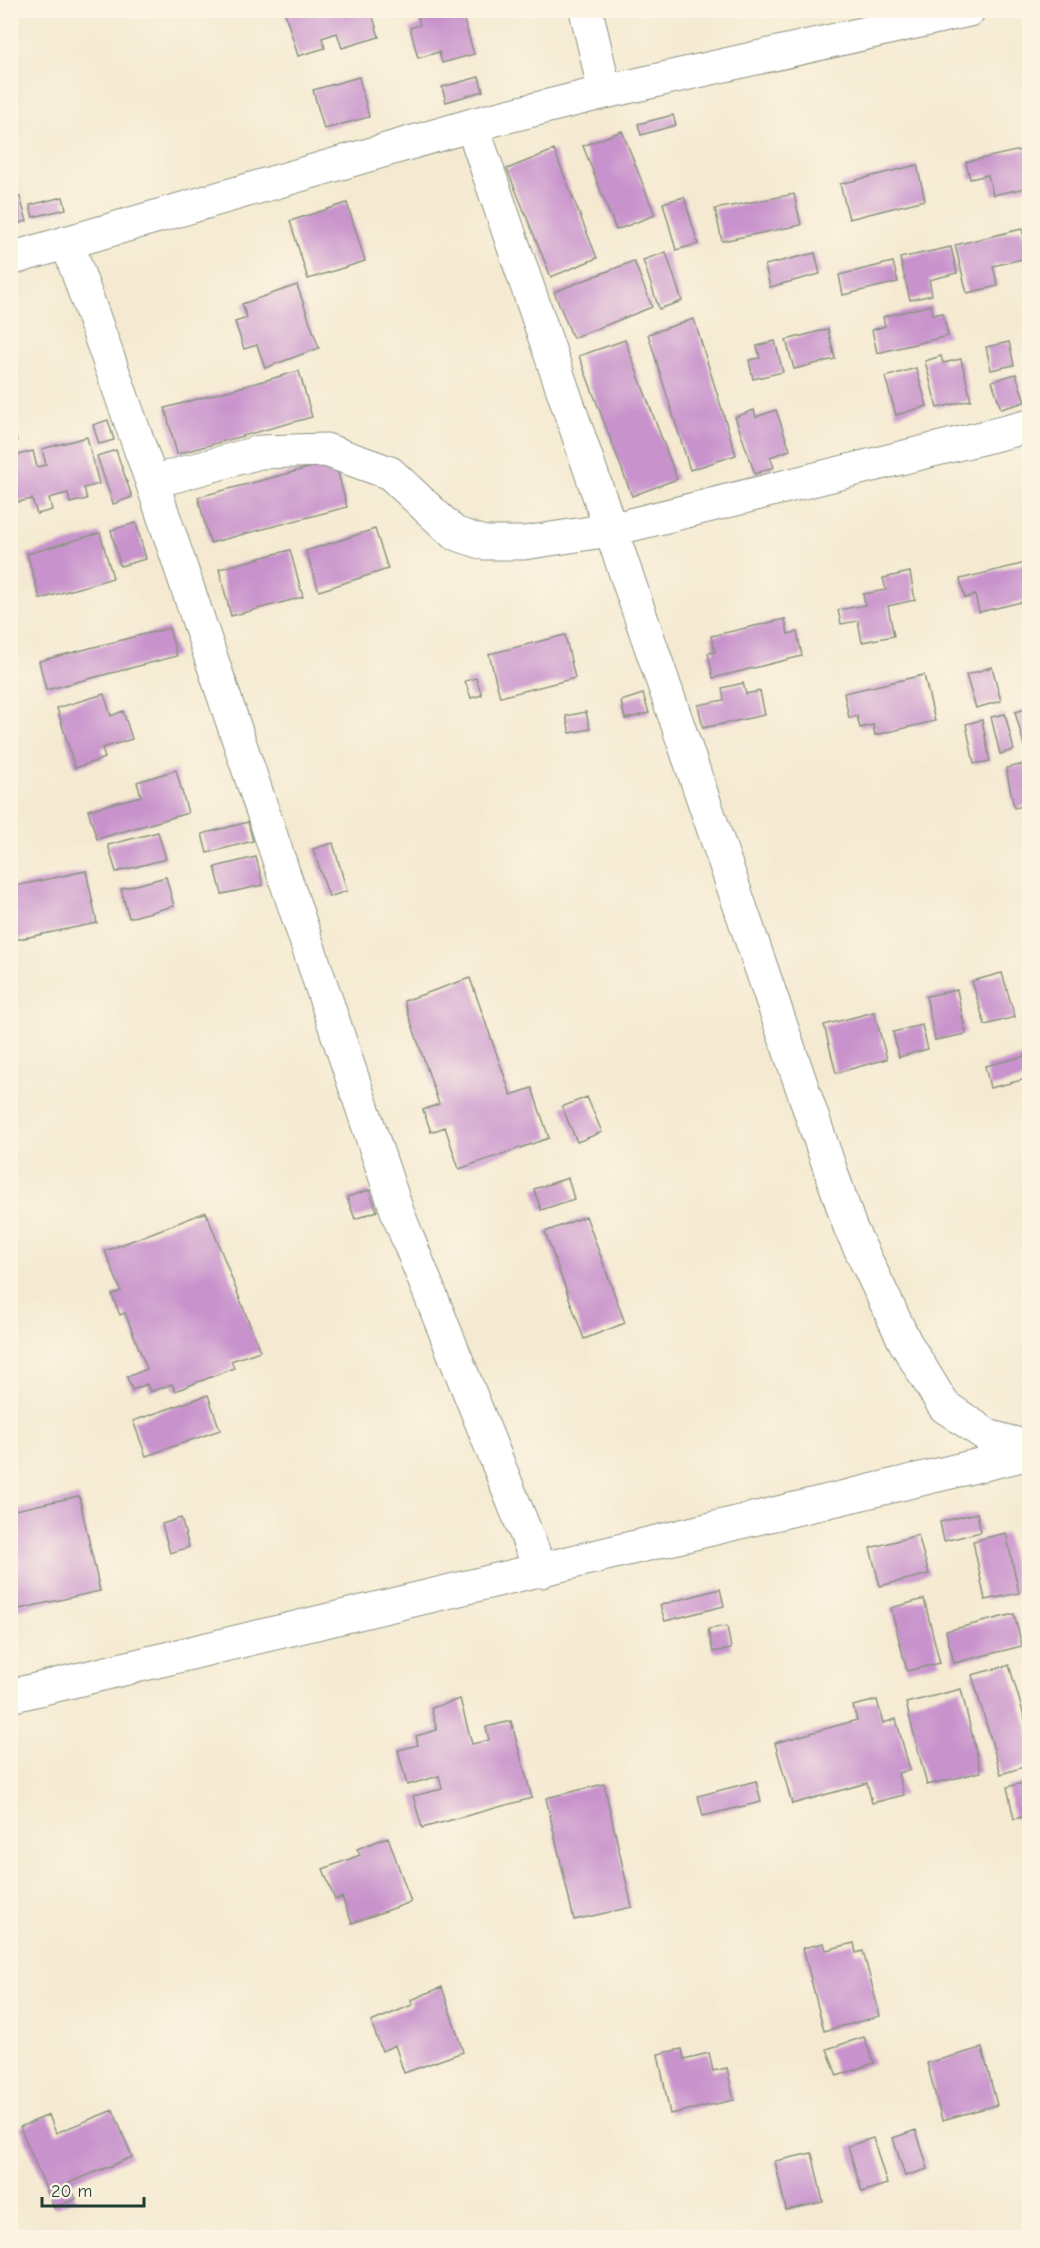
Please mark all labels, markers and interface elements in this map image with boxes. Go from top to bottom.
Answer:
scale bar [42,2170,144,2208]
text: 20 m [51,2181,92,2202]

